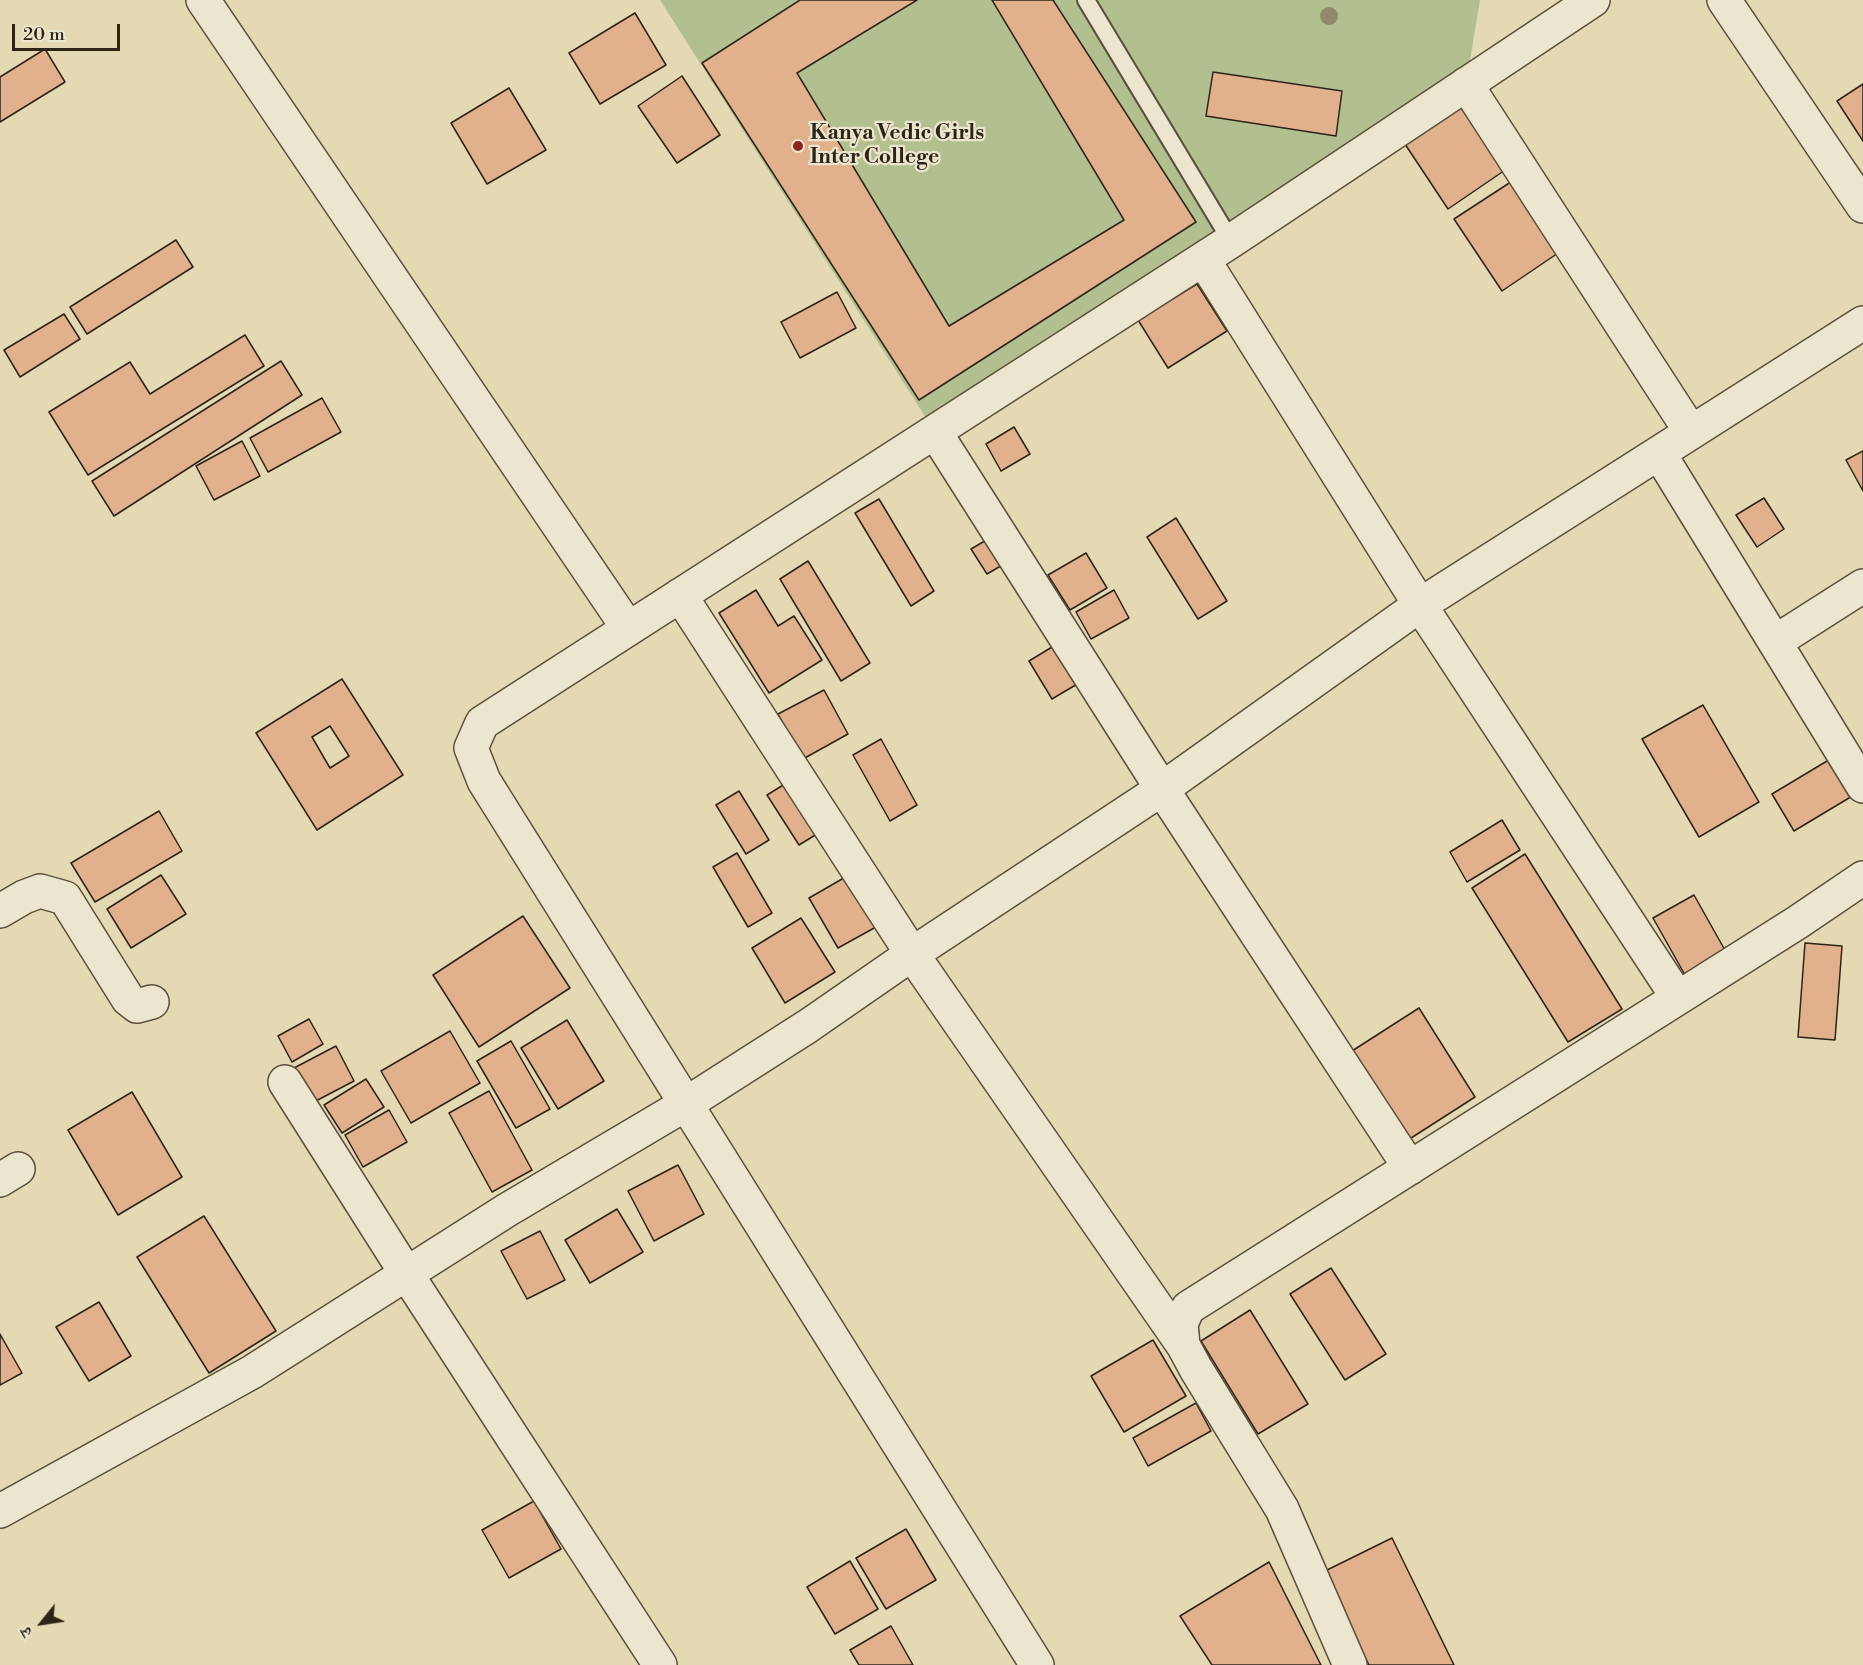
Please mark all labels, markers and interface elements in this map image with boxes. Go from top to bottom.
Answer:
scale bar [15,12,123,50]
text: 20 m [23,23,65,46]
place label: Kanya Vedic Girls Inter College [810,121,984,171]
marker: Kanya Vedic Girls Inter College [791,139,805,153]
north arrow [12,1593,72,1653]
text: उ [16,1623,37,1641]

